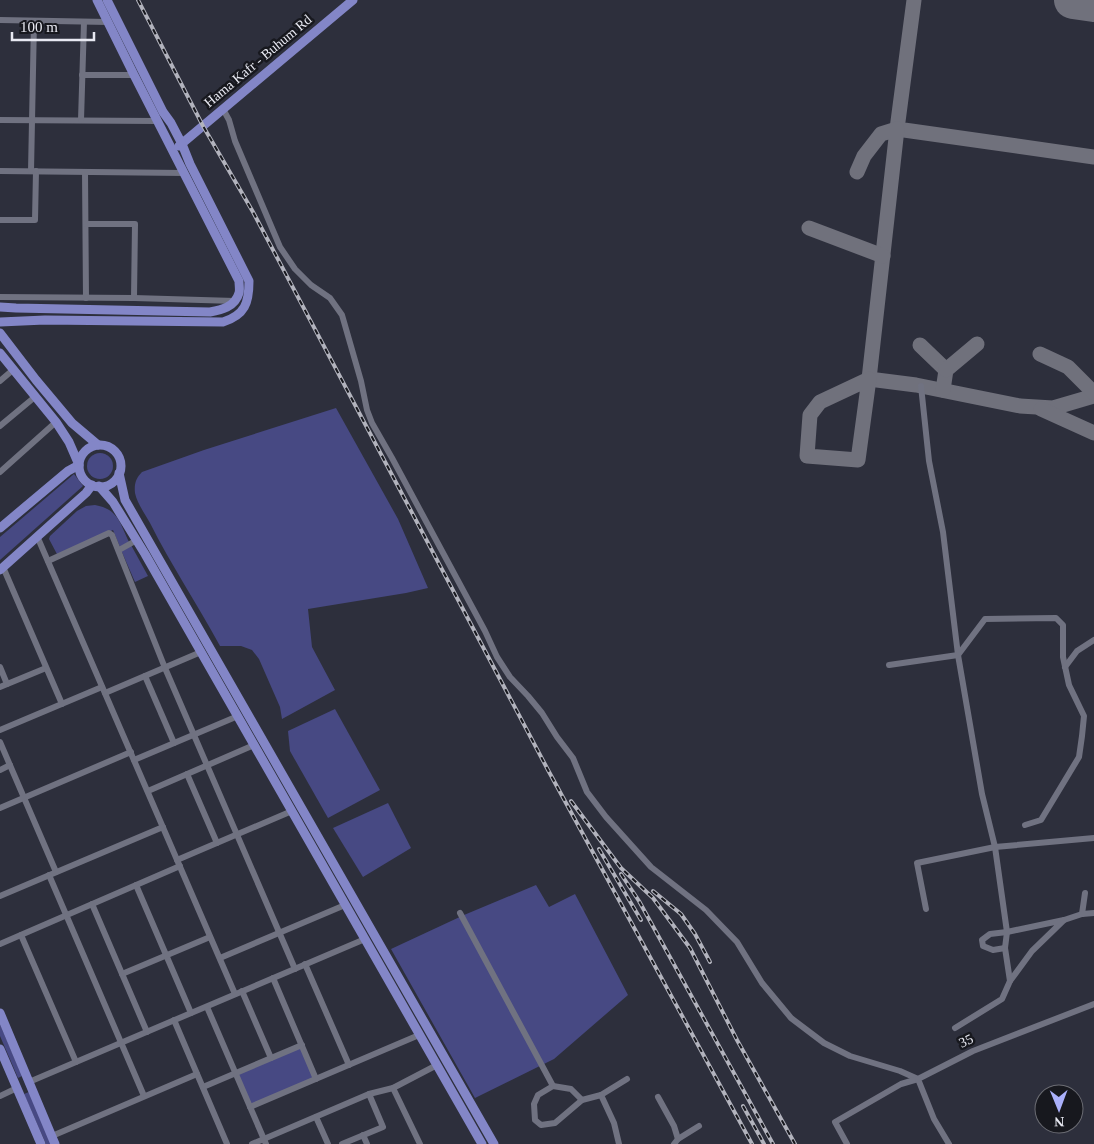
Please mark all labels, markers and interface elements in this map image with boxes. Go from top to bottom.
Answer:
scale bar [12,10,95,42]
street label: Hama Kafr - Buhum Rd [201,12,315,110]
text: 100 m [20,19,58,35]
street label: 35 [956,1031,976,1051]
north arrow [1034,1084,1084,1134]
text: N [1054,1114,1064,1129]

